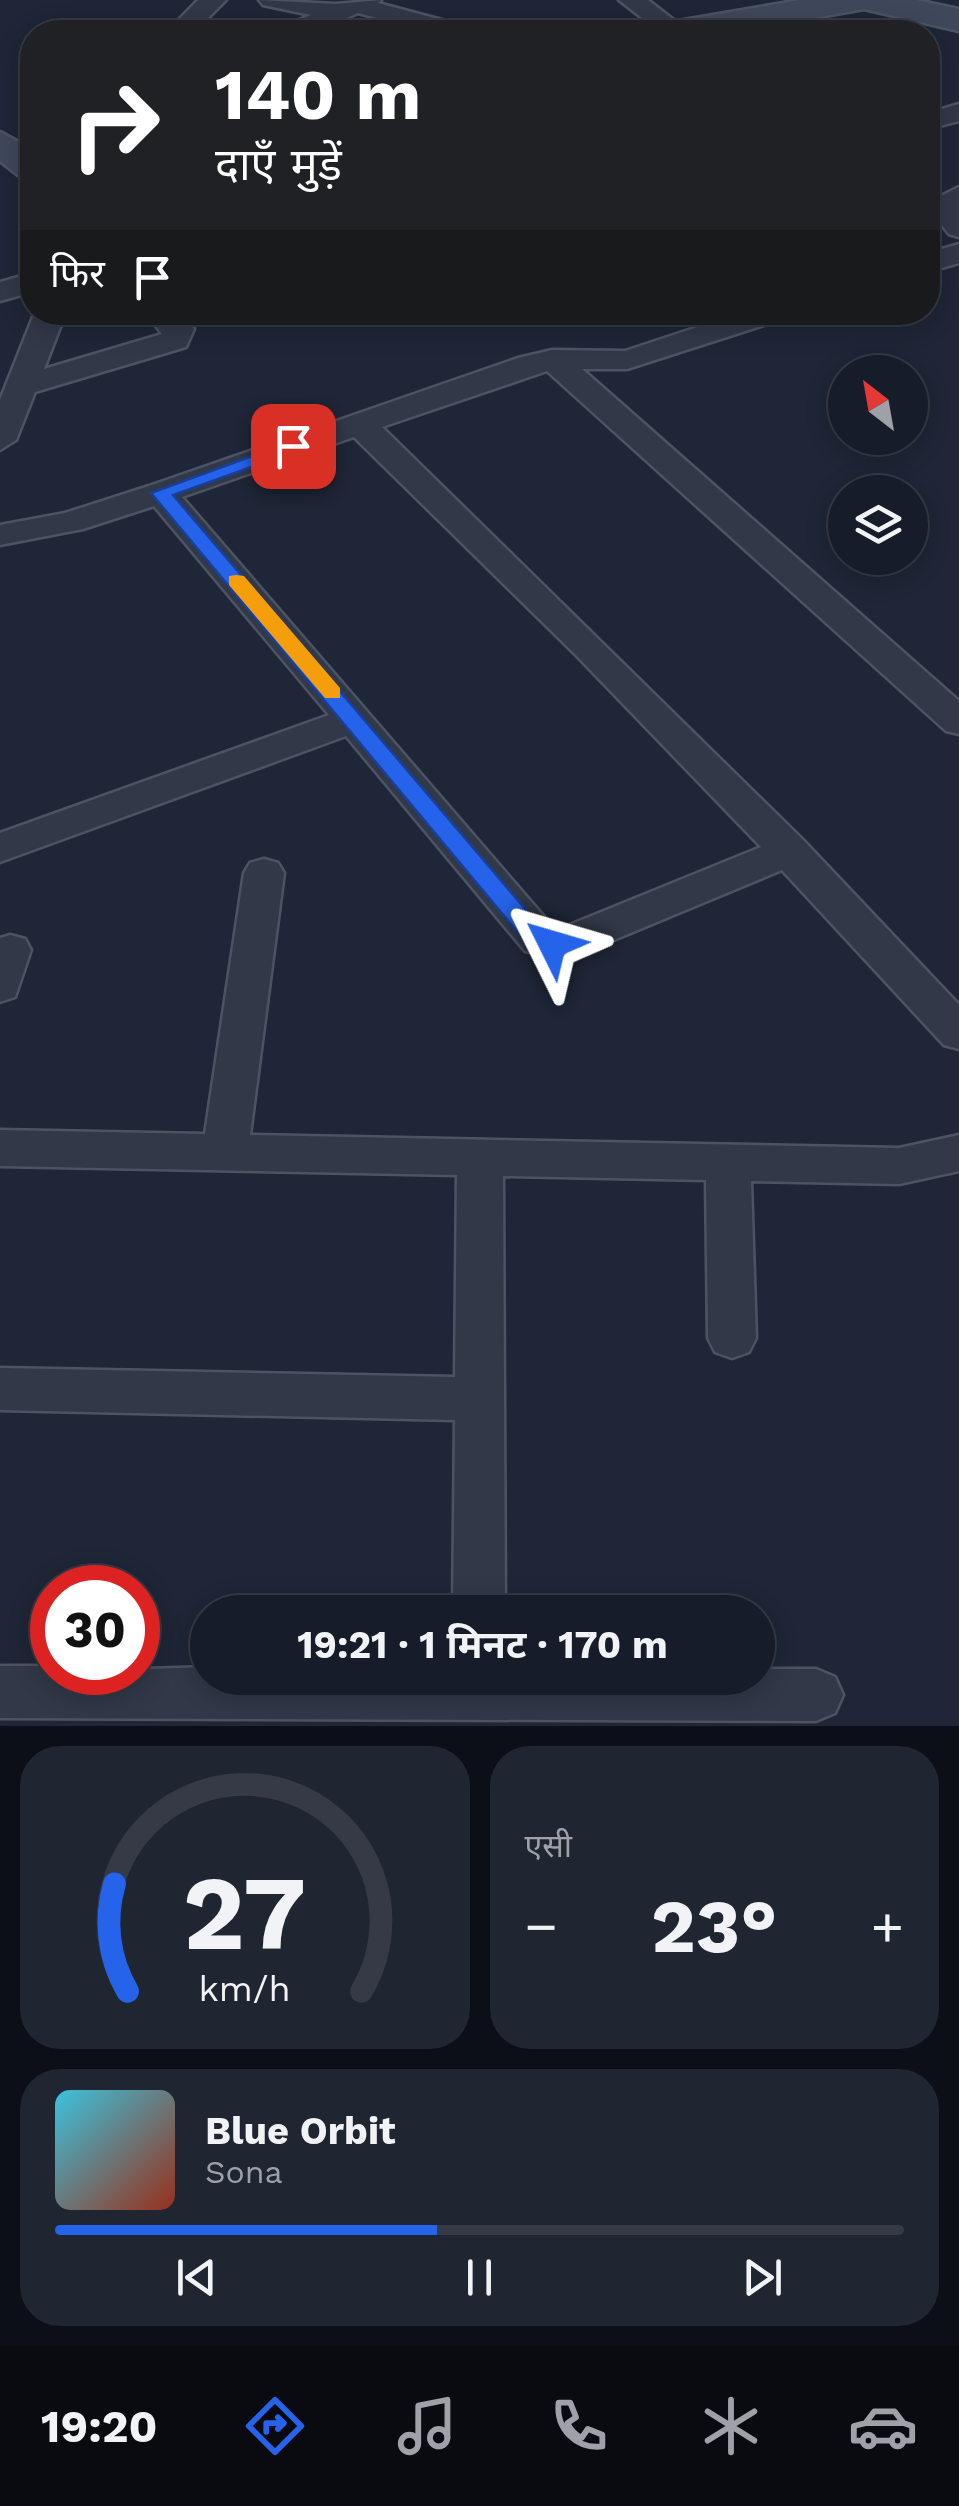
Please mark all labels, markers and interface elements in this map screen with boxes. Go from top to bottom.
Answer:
text: 140 m [215,54,421,136]
icon: right [50,60,180,190]
text: दाएँ मुड़ें [215,138,342,191]
icon: arrive [125,250,180,305]
text: फिर [50,252,105,296]
north arrow [828,355,928,455]
map controls [828,355,928,575]
pin [251,404,336,489]
icon: arrive [266,419,321,474]
button: layers [828,475,928,575]
position arrow [500,892,604,996]
speed limit sign: 30 [30,1565,160,1695]
text: 19:21 · 1 मिनट · 170 m [297,1623,668,1667]
text: एसी [525,1827,572,1865]
text: 27 [183,1852,306,1974]
text: 23° [651,1882,777,1970]
text: − [525,1894,558,1958]
text: + [871,1894,904,1958]
text: km/h [199,1968,291,2010]
text: Blue Orbit [205,2109,396,2153]
text: Sona [205,2153,283,2191]
icon: previous [169,2250,224,2305]
icon: pause [452,2250,507,2305]
icon: next [735,2250,790,2305]
icon: directions [240,2391,310,2461]
icon: music [392,2391,462,2461]
icon: phone [544,2391,614,2461]
icon: climate [696,2391,766,2461]
icon: car [848,2391,918,2461]
text: 19:20 [41,2400,158,2453]

